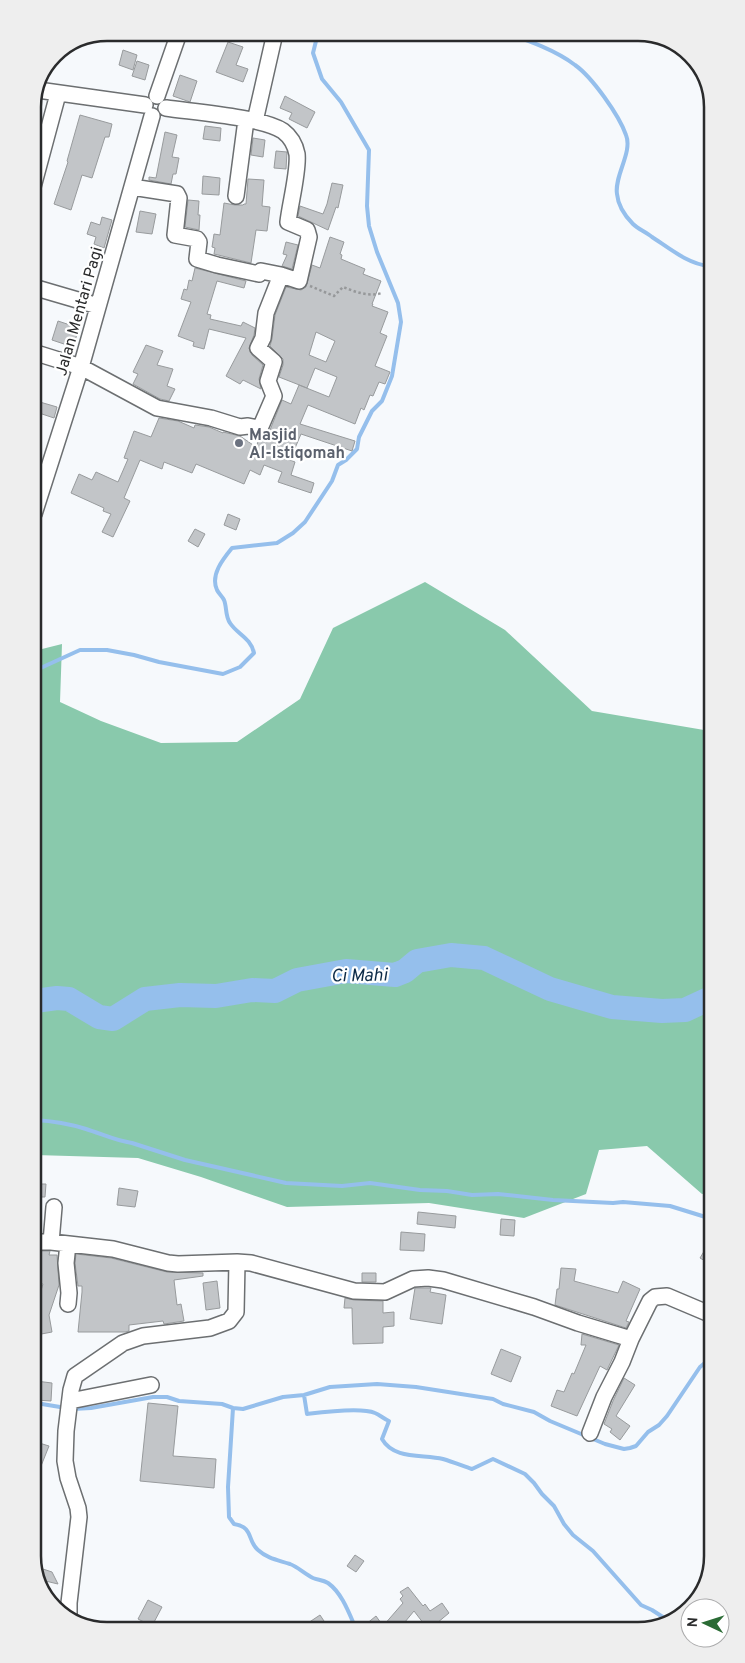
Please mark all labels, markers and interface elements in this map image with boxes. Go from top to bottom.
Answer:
street label: Jalan Mentari Pagi [52,245,108,378]
place label: Masjid Al-Istiqomah [249,426,345,464]
marker: Masjid Al-Istiqomah [233,437,245,449]
water label: Ci Mahi [331,964,389,988]
north arrow [680,1598,730,1648]
text: N [685,1617,702,1628]

